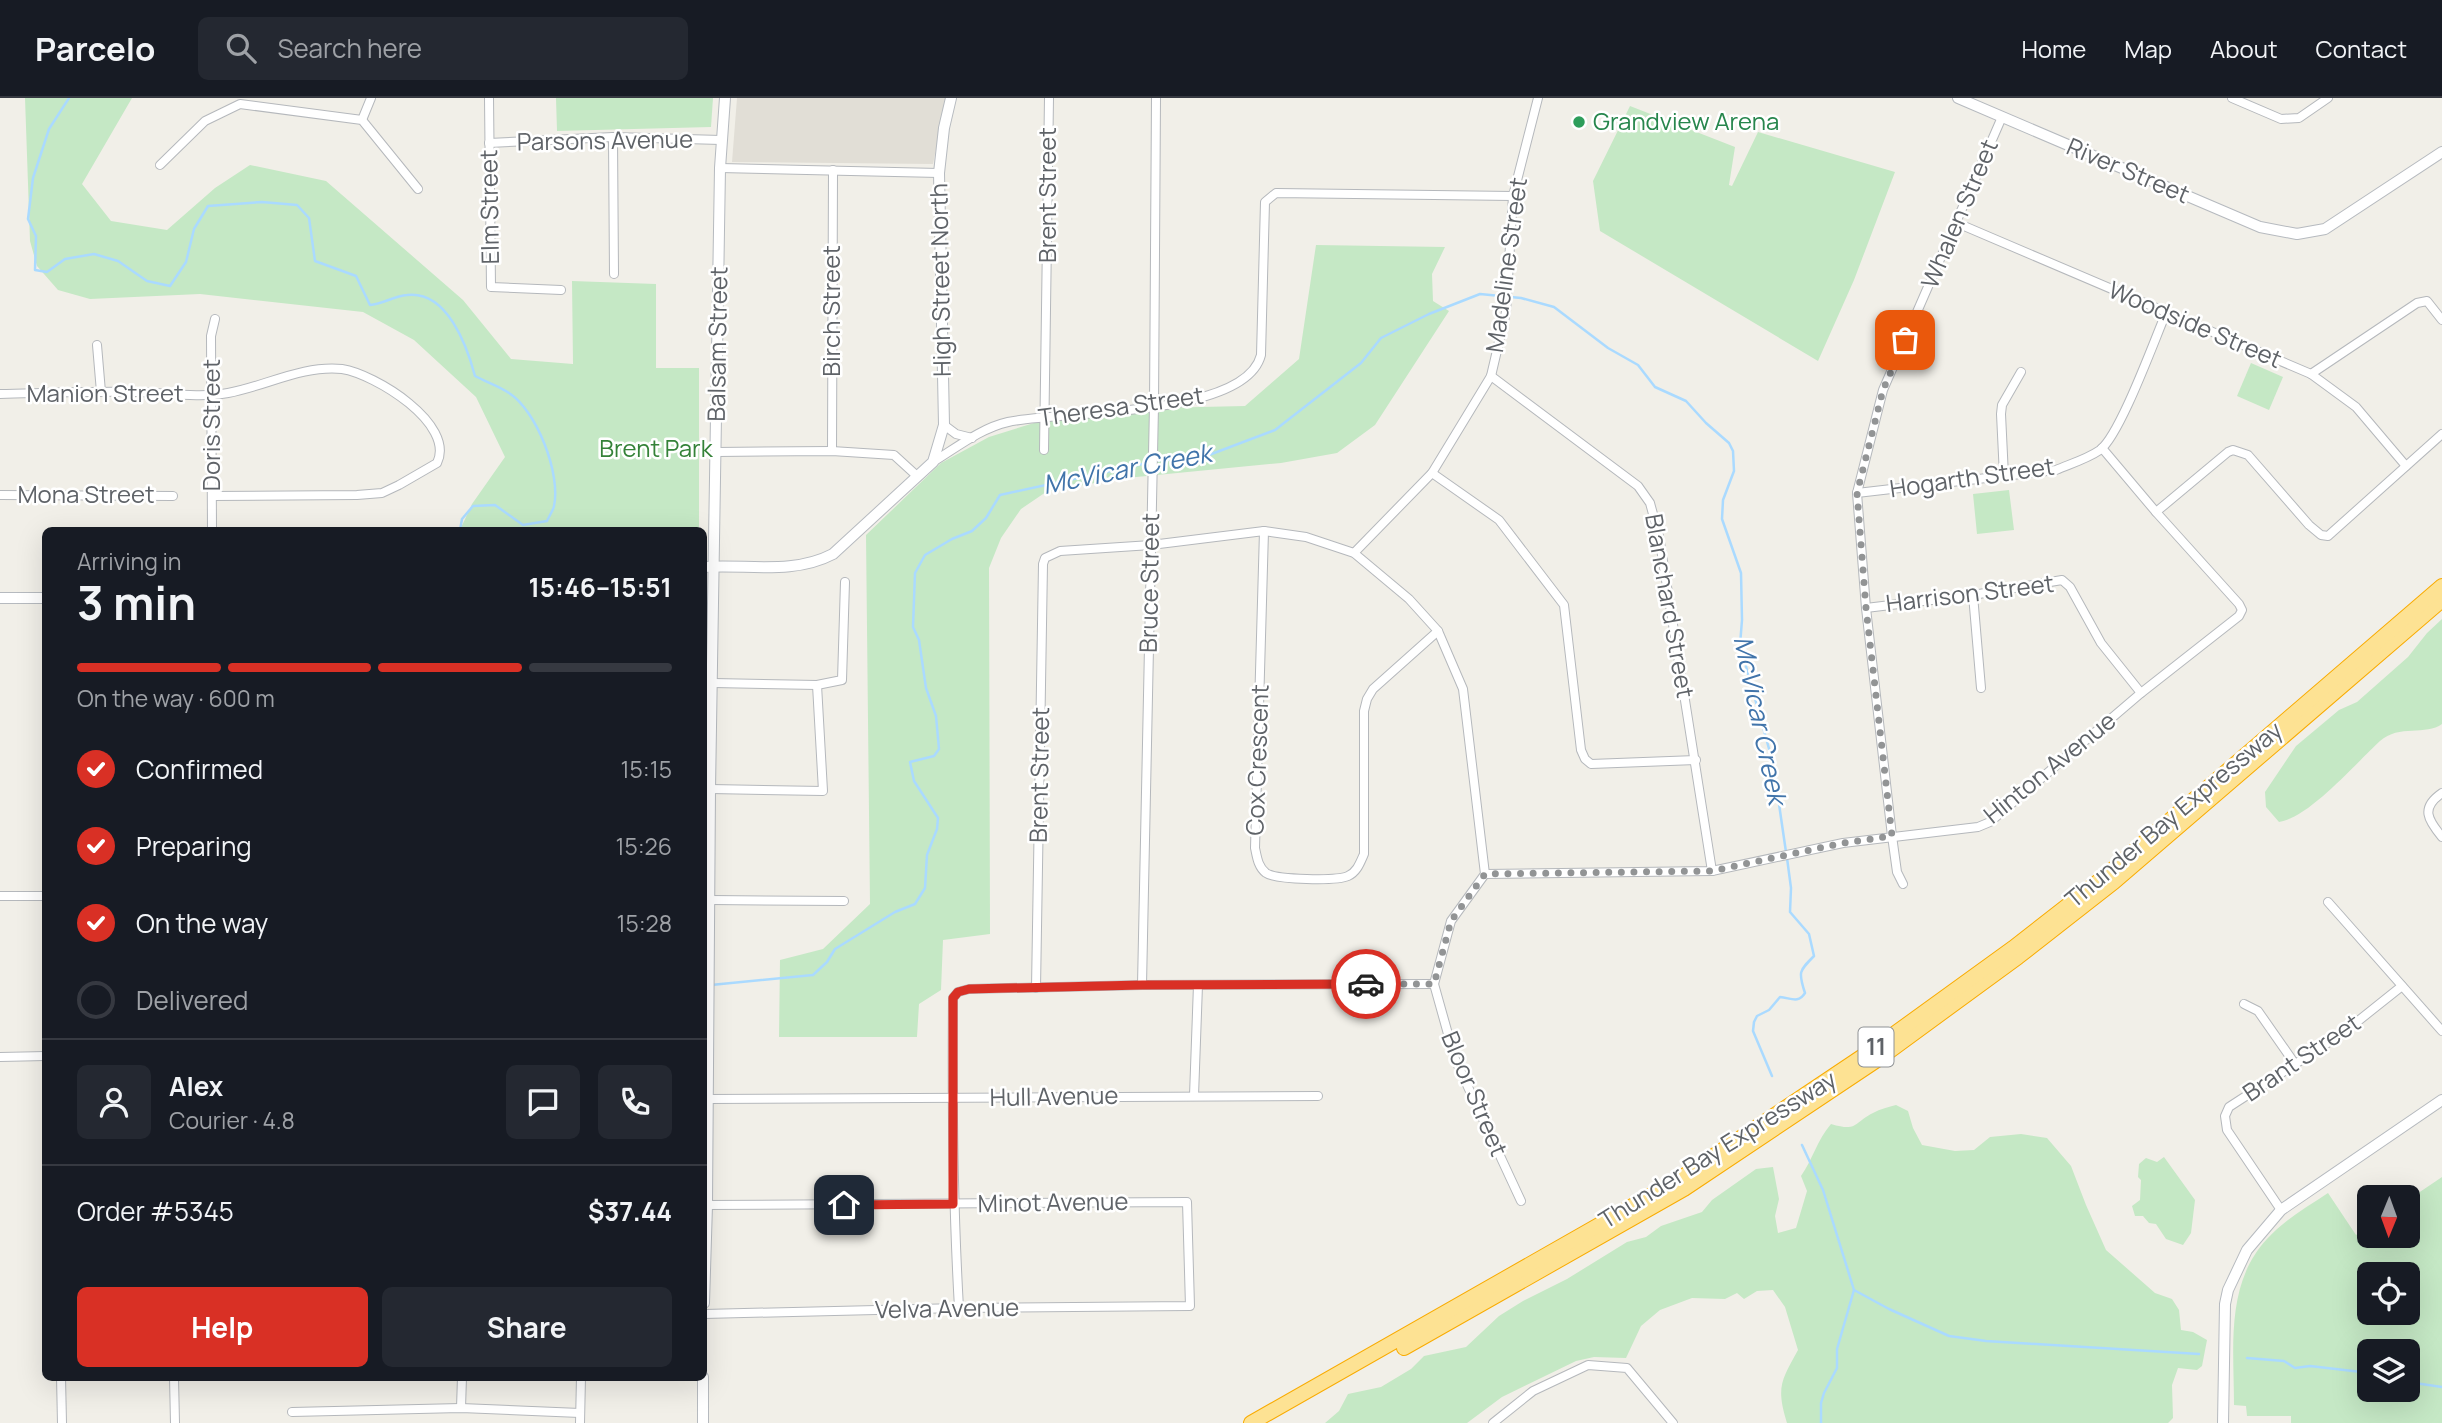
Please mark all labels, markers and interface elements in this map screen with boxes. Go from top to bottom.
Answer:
search box [198,17,688,80]
text: Parcelo [35,26,156,71]
icon: search [222,29,260,67]
text: Search here [278,30,422,66]
text: Home [2021,32,2086,65]
text: Map [2124,32,2172,65]
text: About [2210,32,2278,65]
text: Contact [2316,32,2407,65]
place label: Grandview Arena [1593,104,1779,137]
marker: Grandview Arena [1571,114,1587,130]
street label: Parsons Avenue [517,121,693,158]
street label: Brent Street [1030,127,1063,263]
street label: River Street [2062,129,2195,210]
street label: Whalen Street [1912,134,2005,293]
street label: Elm Street [471,149,506,265]
street label: Madeline Street [1477,175,1534,354]
street label: High Street North [921,183,958,377]
street label: Birch Street [814,245,847,377]
street label: Balsam Street [699,266,734,422]
street label: Woodside Street [2104,272,2287,375]
pin [1875,310,1935,370]
icon: bag [1886,321,1924,359]
street label: Doris Street [194,359,227,491]
street label: Manion Street [26,376,184,409]
street label: Theresa Street [1036,378,1205,433]
park label: Brent Park [599,431,714,464]
water label: McVicar Creek [1039,433,1218,502]
street label: Hogarth Street [1887,449,2056,504]
street label: Mona Street [17,477,155,510]
street label: Blanchard Street [1638,511,1703,700]
street label: Bruce Street [1131,513,1166,653]
text: Arriving in [77,545,182,577]
street label: Harrison Street [1884,566,2056,619]
text: 15:46–15:51 [528,569,672,605]
text: 3 min [77,571,196,634]
water label: McVicar Creek [1726,632,1797,811]
text: On the way · 600 m [77,682,275,714]
street label: Cox Crescent [1237,684,1276,836]
street label: Hinton Avenue [1976,703,2122,830]
street label: Brent Street [1021,707,1056,843]
street label: Thunder Bay Expressway [2057,713,2289,915]
icon: check [77,750,115,788]
text: Confirmed [136,751,263,787]
text: 15:15 [621,753,672,785]
icon: check [77,827,115,865]
text: Preparing [136,828,252,864]
text: 15:26 [615,830,672,862]
icon: check [77,904,115,942]
text: On the way [136,905,268,941]
text: 15:28 [616,907,672,939]
courier [1331,949,1401,1019]
icon: car [1347,965,1385,1003]
text: Delivered [136,982,248,1018]
street label: Brant Street [2236,1005,2367,1108]
street label: Bloor Street [1434,1026,1516,1161]
road number: 11 [1858,1028,1894,1066]
street label: Thunder Bay Expressway [1592,1062,1842,1235]
button: person [77,1065,151,1139]
button: chat [506,1065,580,1139]
button: phone [598,1065,672,1139]
text: Alex [169,1068,223,1104]
street label: Hull Avenue [989,1078,1119,1113]
text: Courier · 4.8 [169,1104,295,1136]
pin [814,1175,874,1235]
street label: Minot Avenue [977,1184,1129,1219]
north arrow [2357,1185,2420,1248]
map controls [2357,1185,2420,1402]
icon: home [825,1186,863,1224]
text: Order #5345 [77,1193,234,1229]
text: $37.44 [588,1193,672,1229]
button: locate [2357,1262,2420,1325]
button: Help [77,1287,368,1367]
button: Share [382,1287,672,1367]
street label: Velva Avenue [874,1290,1019,1325]
button: layers [2357,1339,2420,1402]

